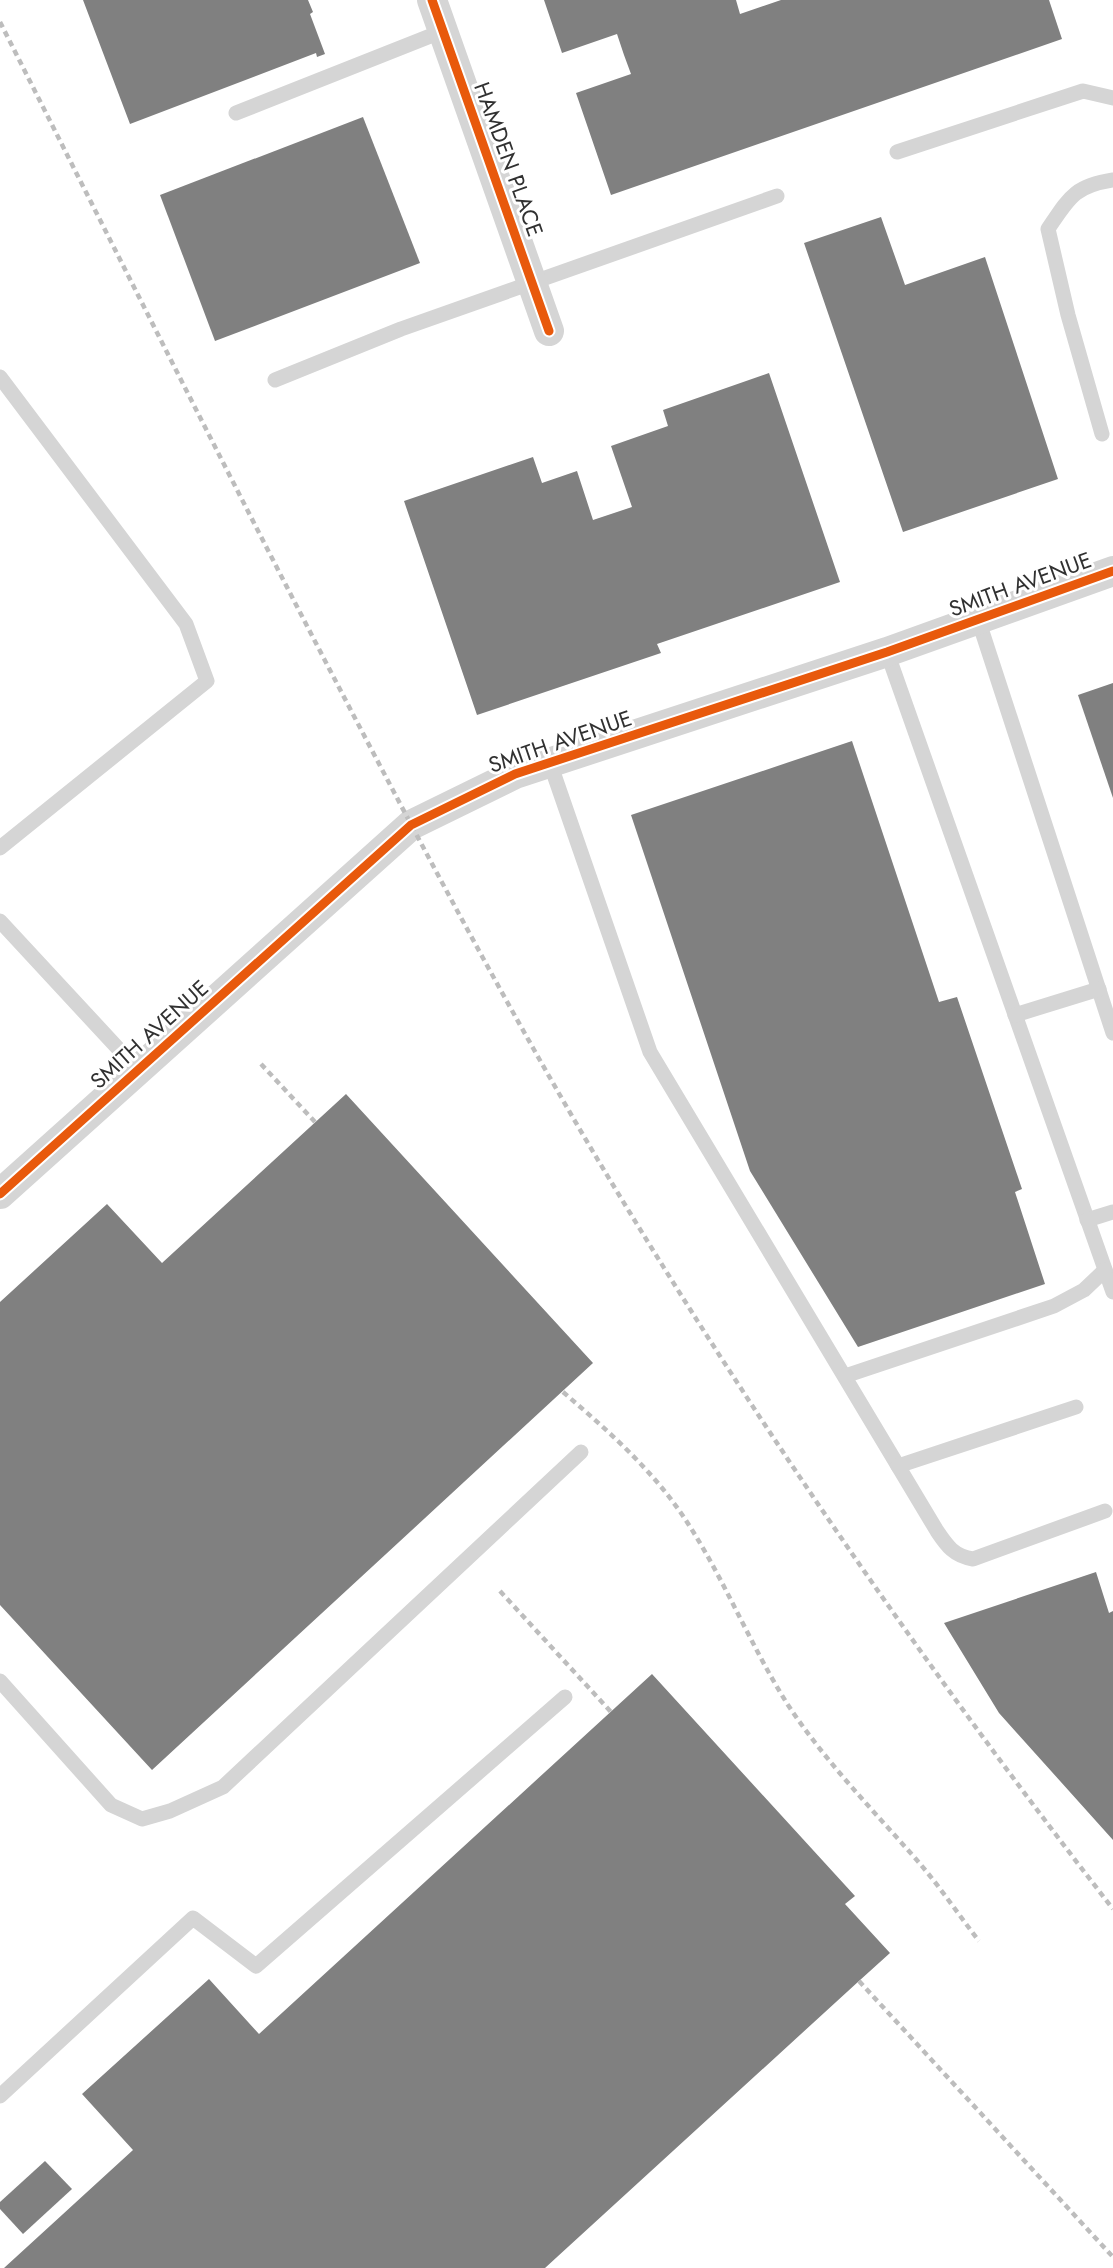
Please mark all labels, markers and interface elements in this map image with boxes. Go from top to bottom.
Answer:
street label: HAMDEN PLACE [466,77,552,241]
street label: SMITH AVENUE [944,543,1096,625]
street label: SMITH AVENUE [484,702,636,780]
street label: SMITH AVENUE [83,972,215,1096]

